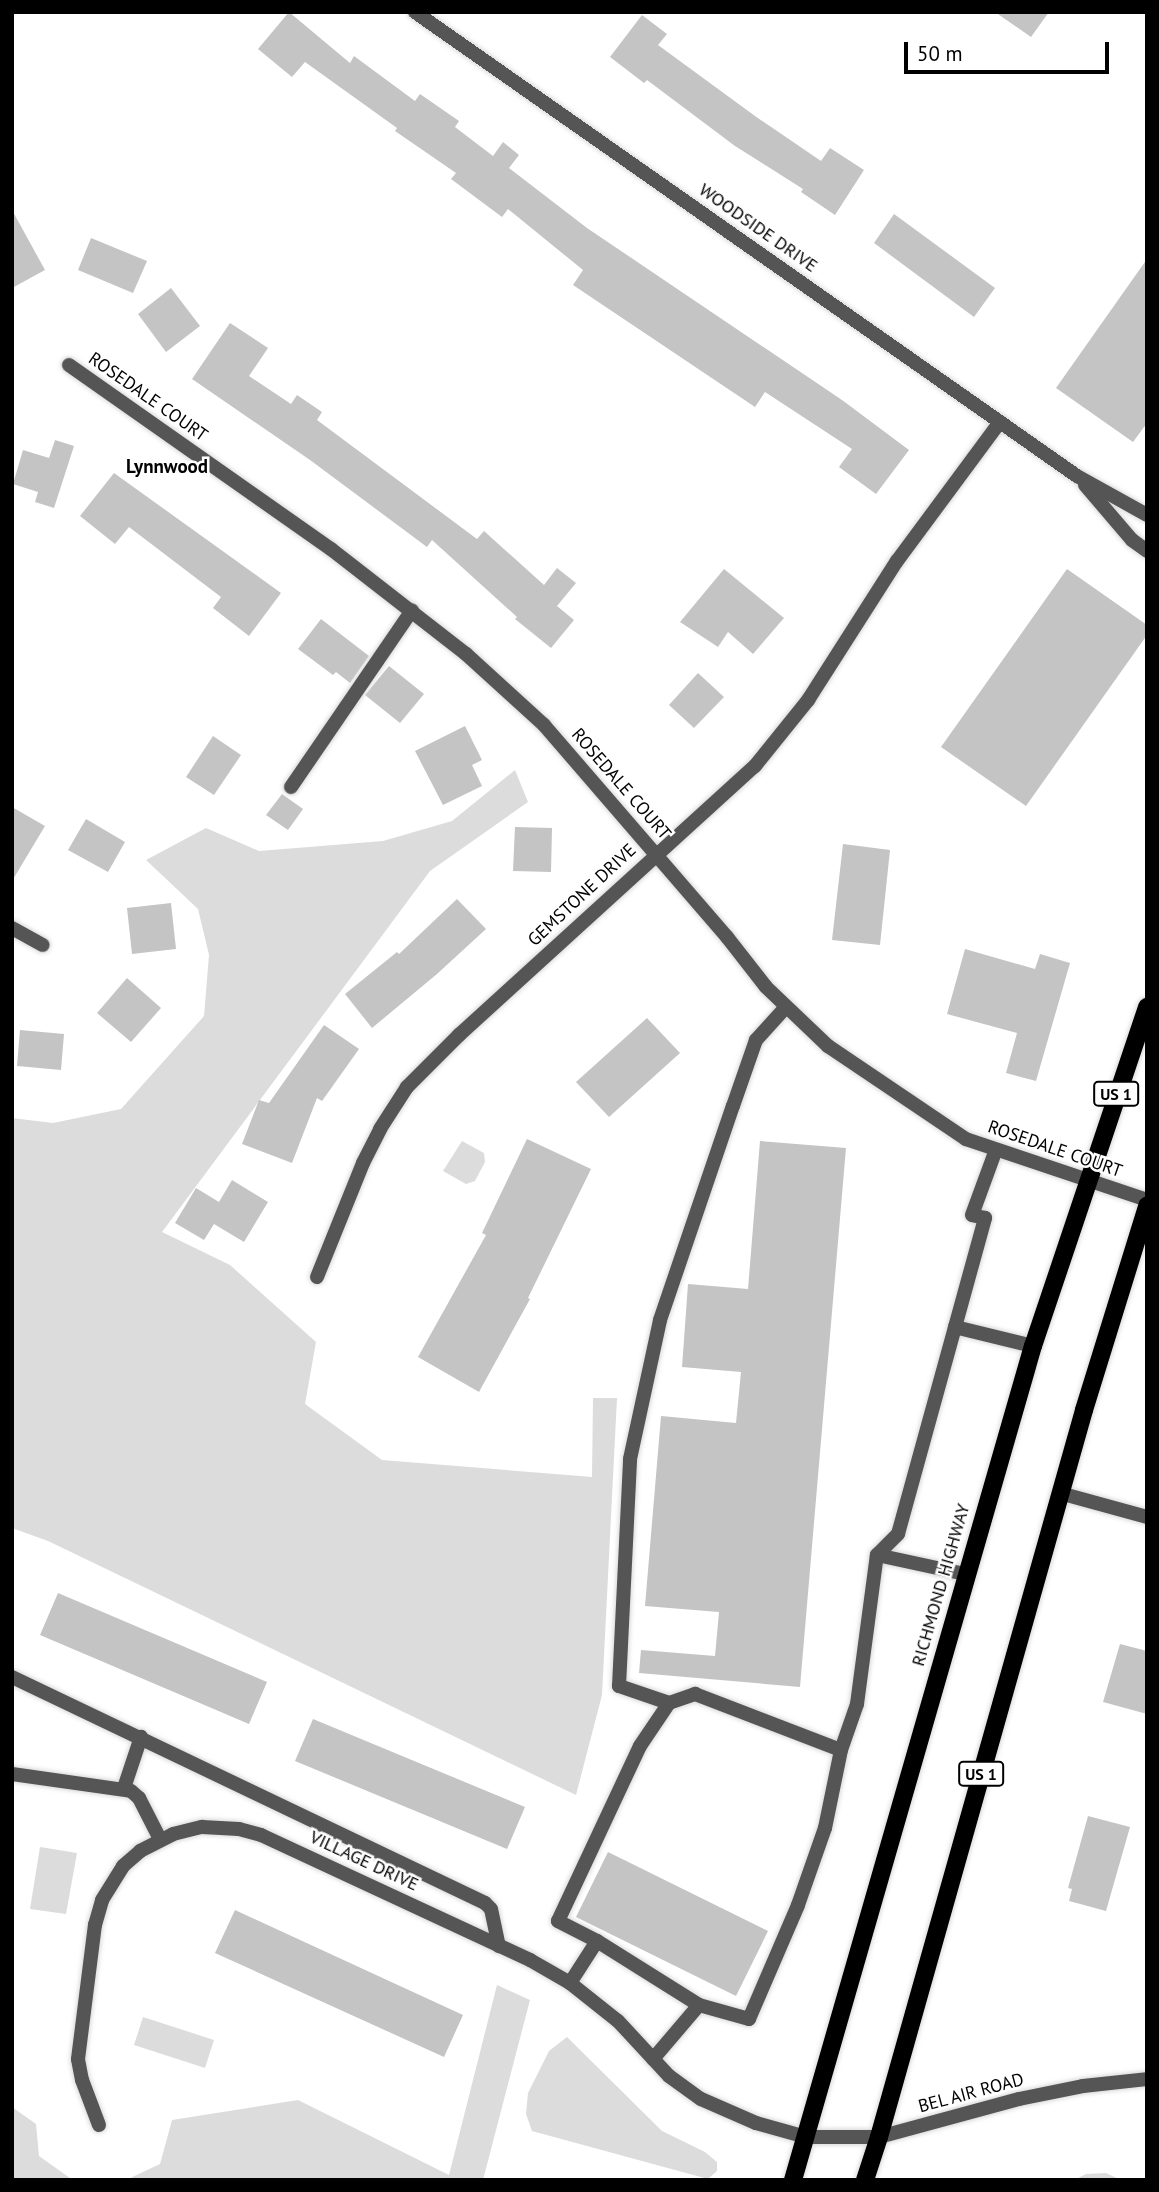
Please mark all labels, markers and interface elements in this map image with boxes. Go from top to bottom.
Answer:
scale bar [907,28,1112,72]
text: 50 m [917,40,963,67]
street label: WOODSIDE DRIVE [695,179,821,277]
street label: ROSEDALE COURT [84,348,212,446]
district label: Lynnwood [126,456,208,478]
street label: ROSEDALE COURT [567,724,675,844]
street label: GEMSTONE DRIVE [523,839,641,951]
road number: US 1 [1092,1082,1140,1106]
street label: ROSEDALE COURT [985,1116,1125,1182]
street label: RICHMOND HIGHWAY [907,1501,975,1669]
road number: US 1 [956,1762,1006,1786]
street label: VILLAGE DRIVE [306,1826,422,1896]
street label: BEL AIR ROAD [915,2068,1027,2118]

